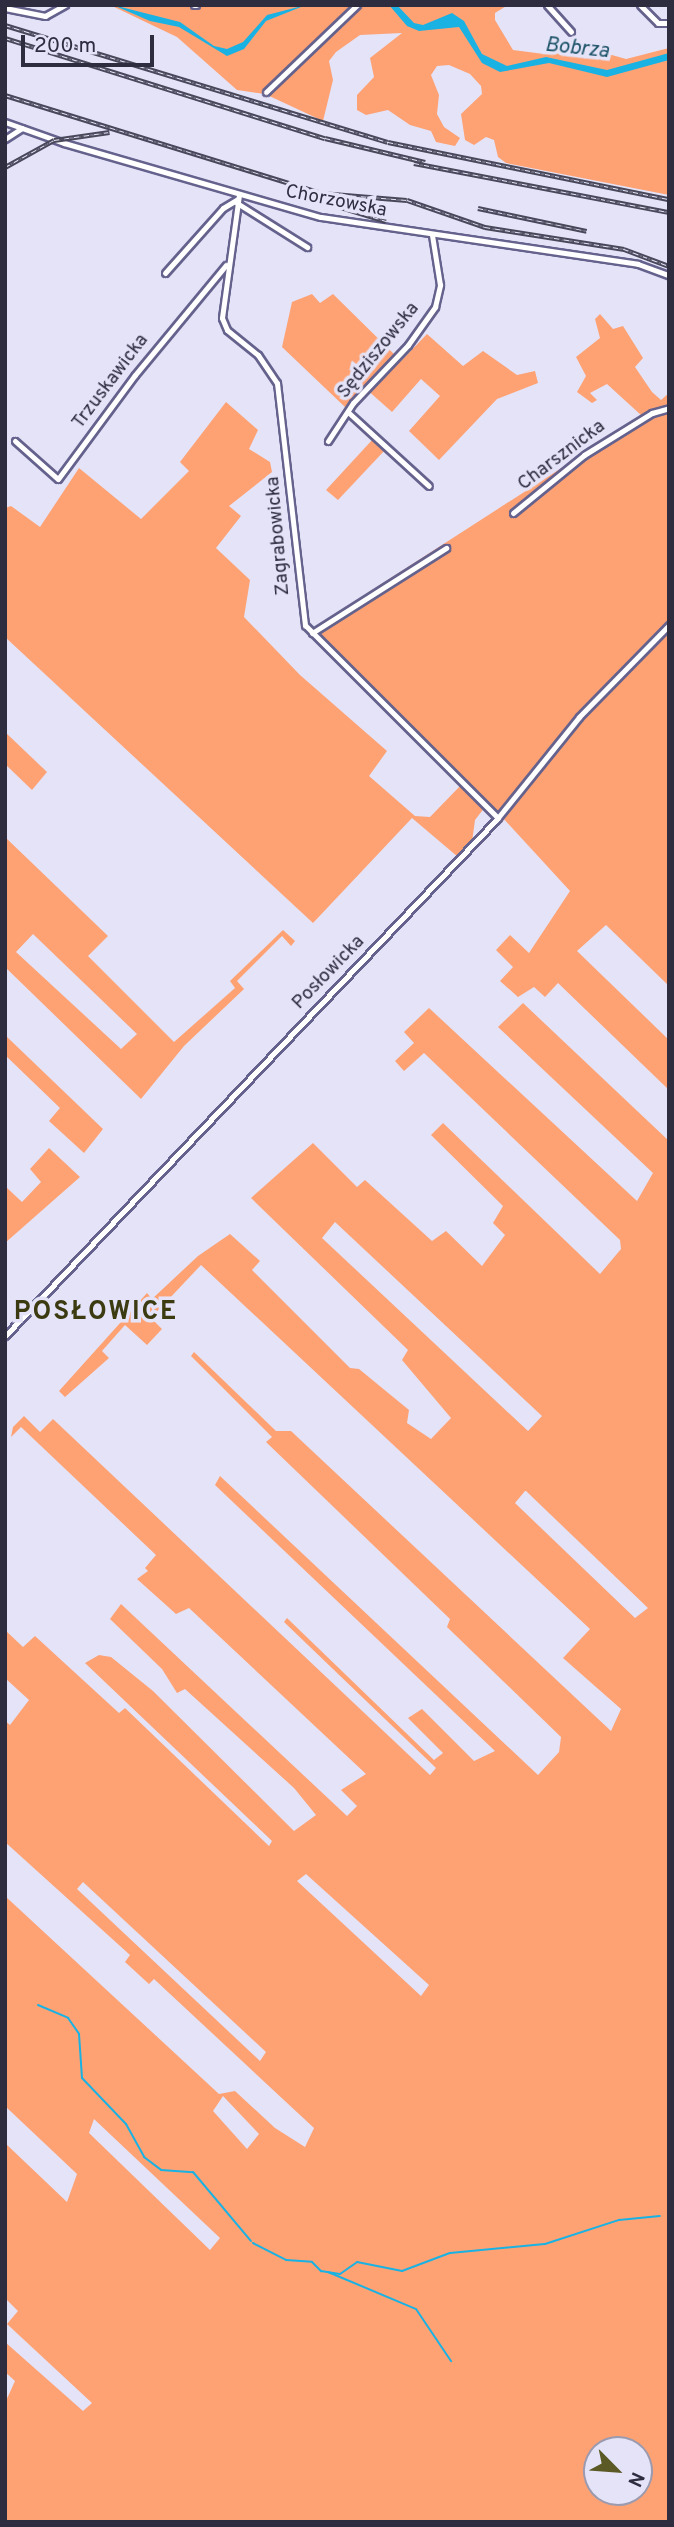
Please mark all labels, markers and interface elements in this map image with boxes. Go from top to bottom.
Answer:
scale bar [24,21,158,65]
text: 200 m [34,33,96,60]
water label: Bobrza [544,33,610,65]
street label: Chorzowska [283,181,389,223]
street label: Sędziszowska [333,298,425,404]
street label: Trzuskawicka [68,330,154,434]
street label: Charsznicka [514,416,610,496]
street label: Zagrabowicka [262,476,296,596]
street label: Posłowicka [288,931,370,1015]
district label: POSŁOWICE [15,1297,177,1329]
north arrow [583,2436,653,2506]
text: N [621,2468,649,2490]

